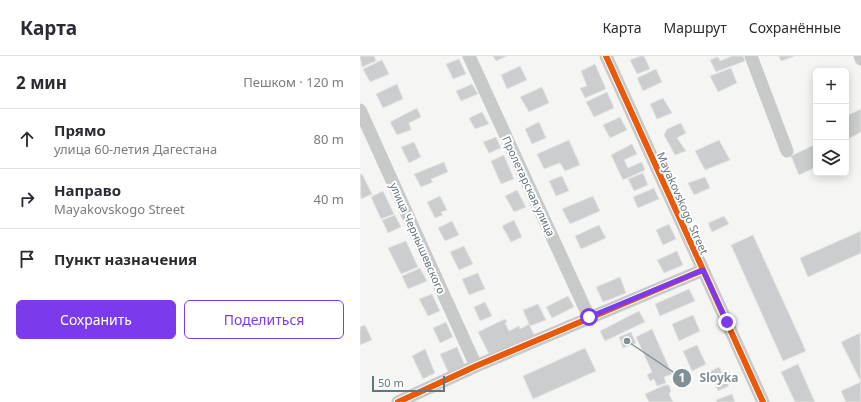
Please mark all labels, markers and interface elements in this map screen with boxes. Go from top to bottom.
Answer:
text: Карта [20,15,77,41]
text: Карта [602,18,641,37]
text: Маршрут [663,18,727,37]
text: Сохранённые [749,18,841,37]
map controls [813,68,849,176]
button: + [813,68,849,104]
text: 2 мин [16,71,67,94]
text: Пешком · 120 m [243,73,344,91]
button: − [813,104,849,140]
text: Прямо [54,120,106,140]
icon: ahead [16,128,38,150]
text: 80 m [314,130,344,148]
street label: Пролетарская улица [499,133,559,239]
text: улица 60-летия Дагестана [54,140,217,158]
button: layers [813,140,849,176]
street label: Mayakovskogo Street [654,149,712,257]
text: Направо [54,180,121,200]
street label: улица Чернышевского [387,180,449,296]
icon: right [16,188,38,210]
text: 40 m [314,190,344,208]
text: Mayakovskogo Street [54,200,185,218]
icon: arrive [16,248,38,270]
text: Пункт назначения [54,249,197,269]
button: Сохранить [16,300,176,339]
button: Поделиться [184,300,344,339]
route start [580,308,598,326]
route end [718,313,736,331]
callout: Sloyka [672,366,746,390]
text: 1 [679,369,685,386]
text: Sloyka [700,369,738,386]
scale bar [372,374,445,393]
text: 50 m [378,375,404,390]

